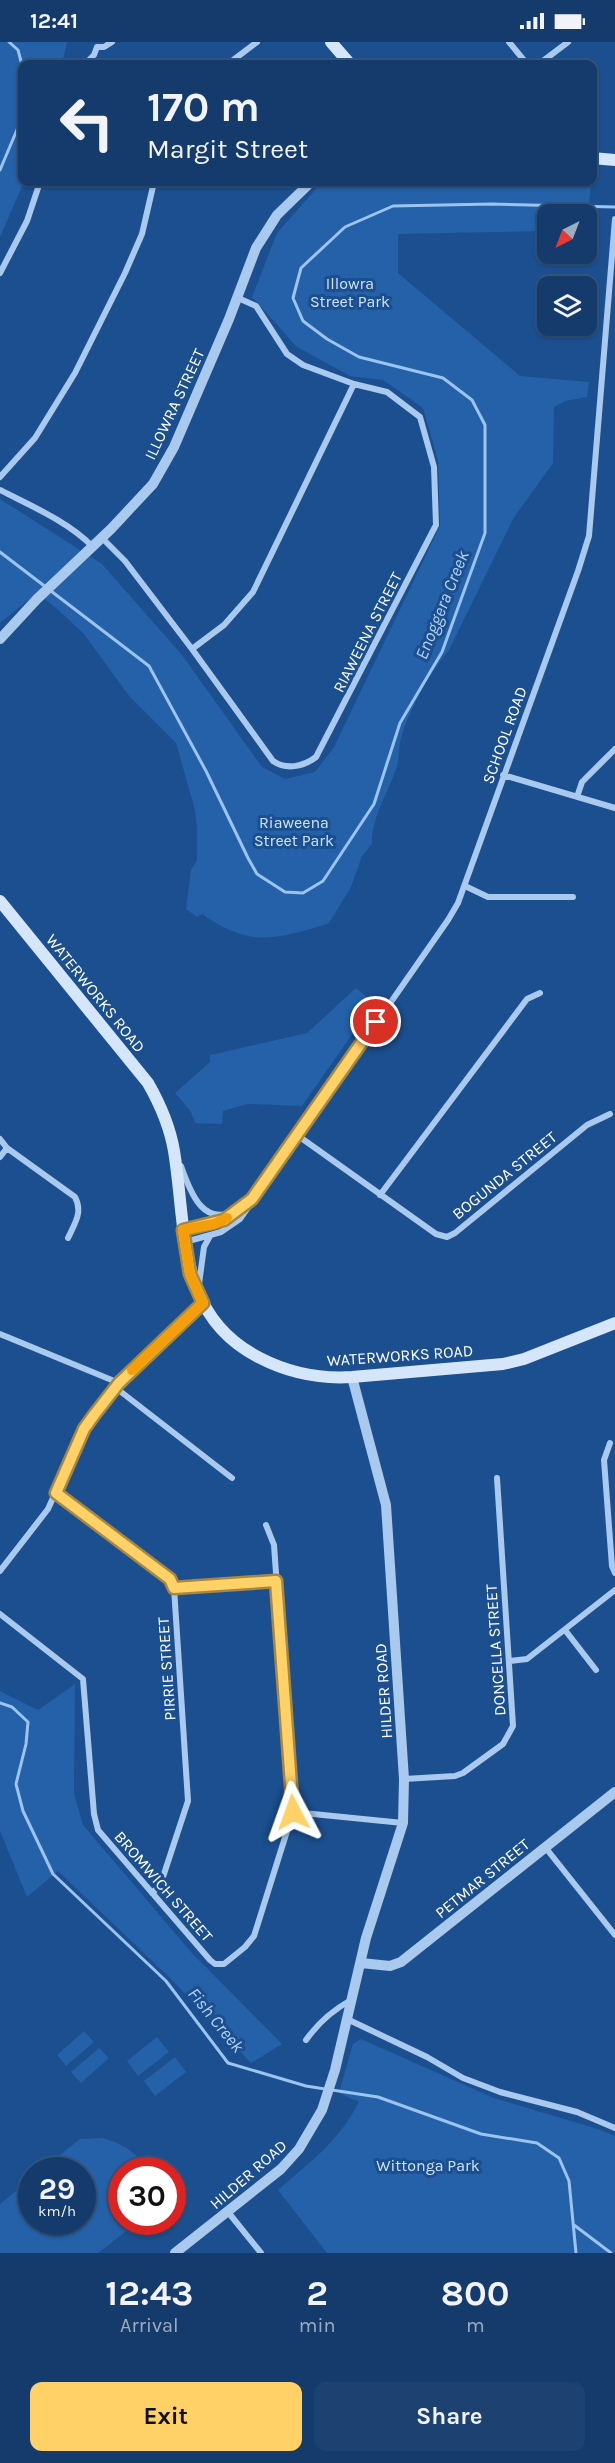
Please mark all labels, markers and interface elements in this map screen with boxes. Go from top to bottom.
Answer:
text: 12:41 [30,8,78,34]
text: 170 m [147,82,260,132]
icon: left [48,84,126,162]
text: Margit Street [147,133,308,165]
north arrow [537,204,597,264]
map controls [537,204,597,336]
park label: Illowra Street Park [310,274,390,311]
button: layers [537,276,597,336]
street label: ILLOWRA STREET [140,346,208,463]
water label: Enoggera Creek [410,547,474,663]
street label: RIAWEENA STREET [329,569,406,696]
street label: SCHOOL ROAD [478,684,531,786]
park label: Riaweena Street Park [254,813,334,850]
street label: WATERWORKS ROAD [42,930,149,1056]
pin [350,996,401,1047]
icon: arrive [359,1005,392,1038]
street label: BOGUNDA STREET [448,1127,560,1223]
street label: WATERWORKS ROAD [326,1341,474,1370]
street label: DONCELLA STREET [481,1583,510,1716]
street label: PIRRIE STREET [153,1617,180,1721]
street label: HILDER ROAD [371,1643,396,1739]
position arrow [261,1780,325,1844]
street label: BROMWICH STREET [110,1827,217,1945]
street label: PETMAR STREET [431,1835,533,1922]
water label: Fish Creek [183,1983,249,2058]
street label: HILDER ROAD [206,2136,291,2213]
park label: Wittonga Park [376,2156,480,2175]
speed limit sign: 30 [108,2157,186,2235]
text: 29 [39,2171,75,2207]
text: km/h [38,2202,76,2220]
text: 12:43 [105,2272,193,2314]
text: 2 [306,2272,328,2314]
text: 800 [441,2272,510,2314]
text: Arrival [120,2314,179,2337]
text: min [299,2314,336,2337]
text: m [466,2314,485,2337]
button: Exit [30,2382,302,2451]
button: Share [314,2382,585,2451]

